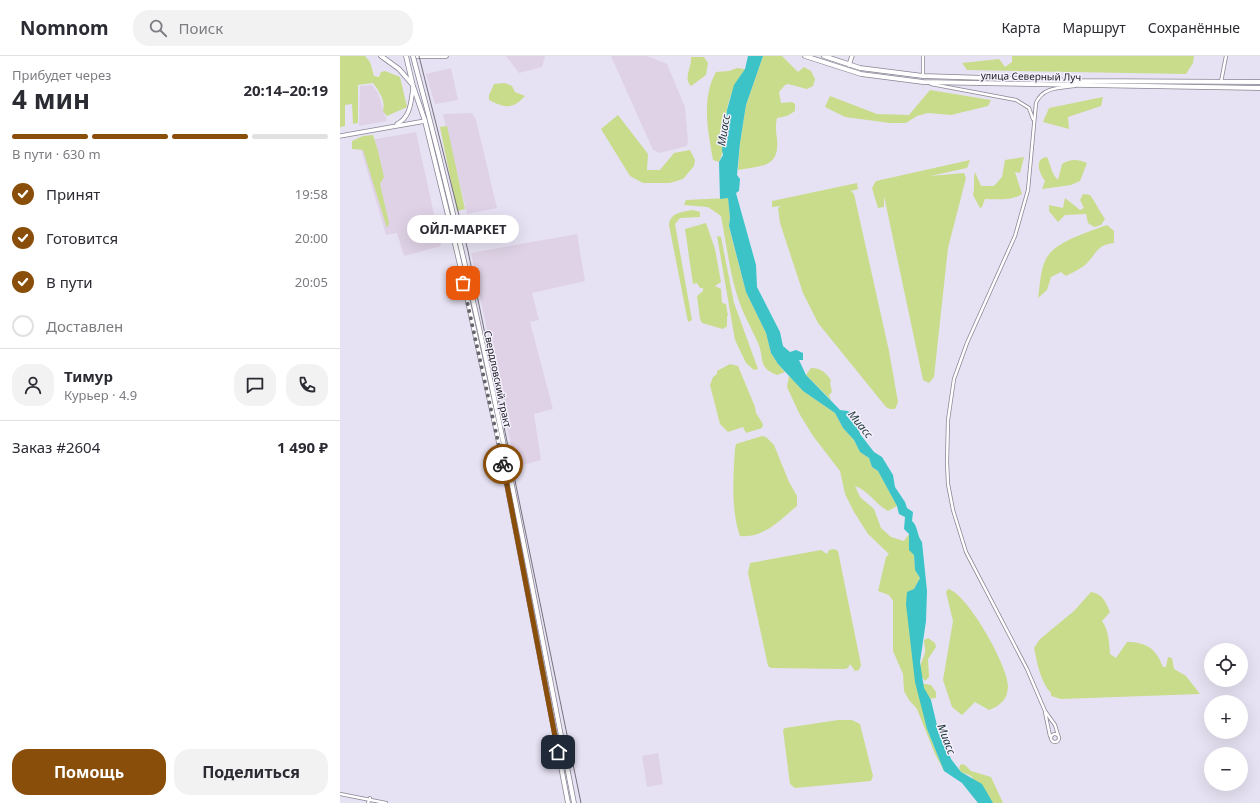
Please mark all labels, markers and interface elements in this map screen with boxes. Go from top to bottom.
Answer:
search box [133,10,413,46]
text: Nomnom [20,15,109,41]
icon: search [147,17,169,39]
text: Поиск [179,18,223,38]
text: Карта [1001,18,1040,37]
text: Маршрут [1062,18,1126,37]
text: Сохранённые [1148,18,1240,37]
text: Прибудет через [12,66,111,84]
street label: улица Северный Луч [981,68,1082,84]
text: 20:14–20:19 [243,80,328,100]
text: 4 мин [12,81,90,117]
water label: Миасс [713,113,733,147]
text: В пути · 630 m [12,145,101,163]
icon: check [12,183,34,205]
text: Принят [46,184,100,204]
text: 19:58 [295,185,328,203]
callout: ОЙЛ-МАРКЕТ [407,215,519,243]
text: ОЙЛ-МАРКЕТ [419,220,507,238]
icon: check [12,227,34,249]
text: Готовится [46,228,118,248]
text: 20:00 [295,229,328,247]
pin [446,266,480,300]
icon: check [12,271,34,293]
text: В пути [46,272,93,292]
icon: bag [452,272,474,294]
text: 20:05 [295,273,328,291]
text: Доставлен [46,316,123,336]
street label: Свердловский тракт [481,329,515,429]
button: person [12,364,54,406]
button: chat [234,364,276,406]
button: phone [286,364,328,406]
text: Тимур [64,366,113,386]
text: Курьер · 4.9 [64,386,137,404]
water label: Миасс [845,407,877,441]
text: Заказ #2604 [12,437,100,457]
text: 1 490 ₽ [277,437,328,457]
courier [483,444,523,484]
icon: bike [492,453,514,475]
map controls [1204,643,1248,791]
button: locate [1204,643,1248,687]
button: + [1204,695,1248,739]
water label: Миасс [934,722,960,756]
pin [541,735,575,769]
icon: home [547,741,569,763]
button: − [1204,747,1248,791]
button: Помощь [12,749,166,795]
button: Поделиться [174,749,328,795]

